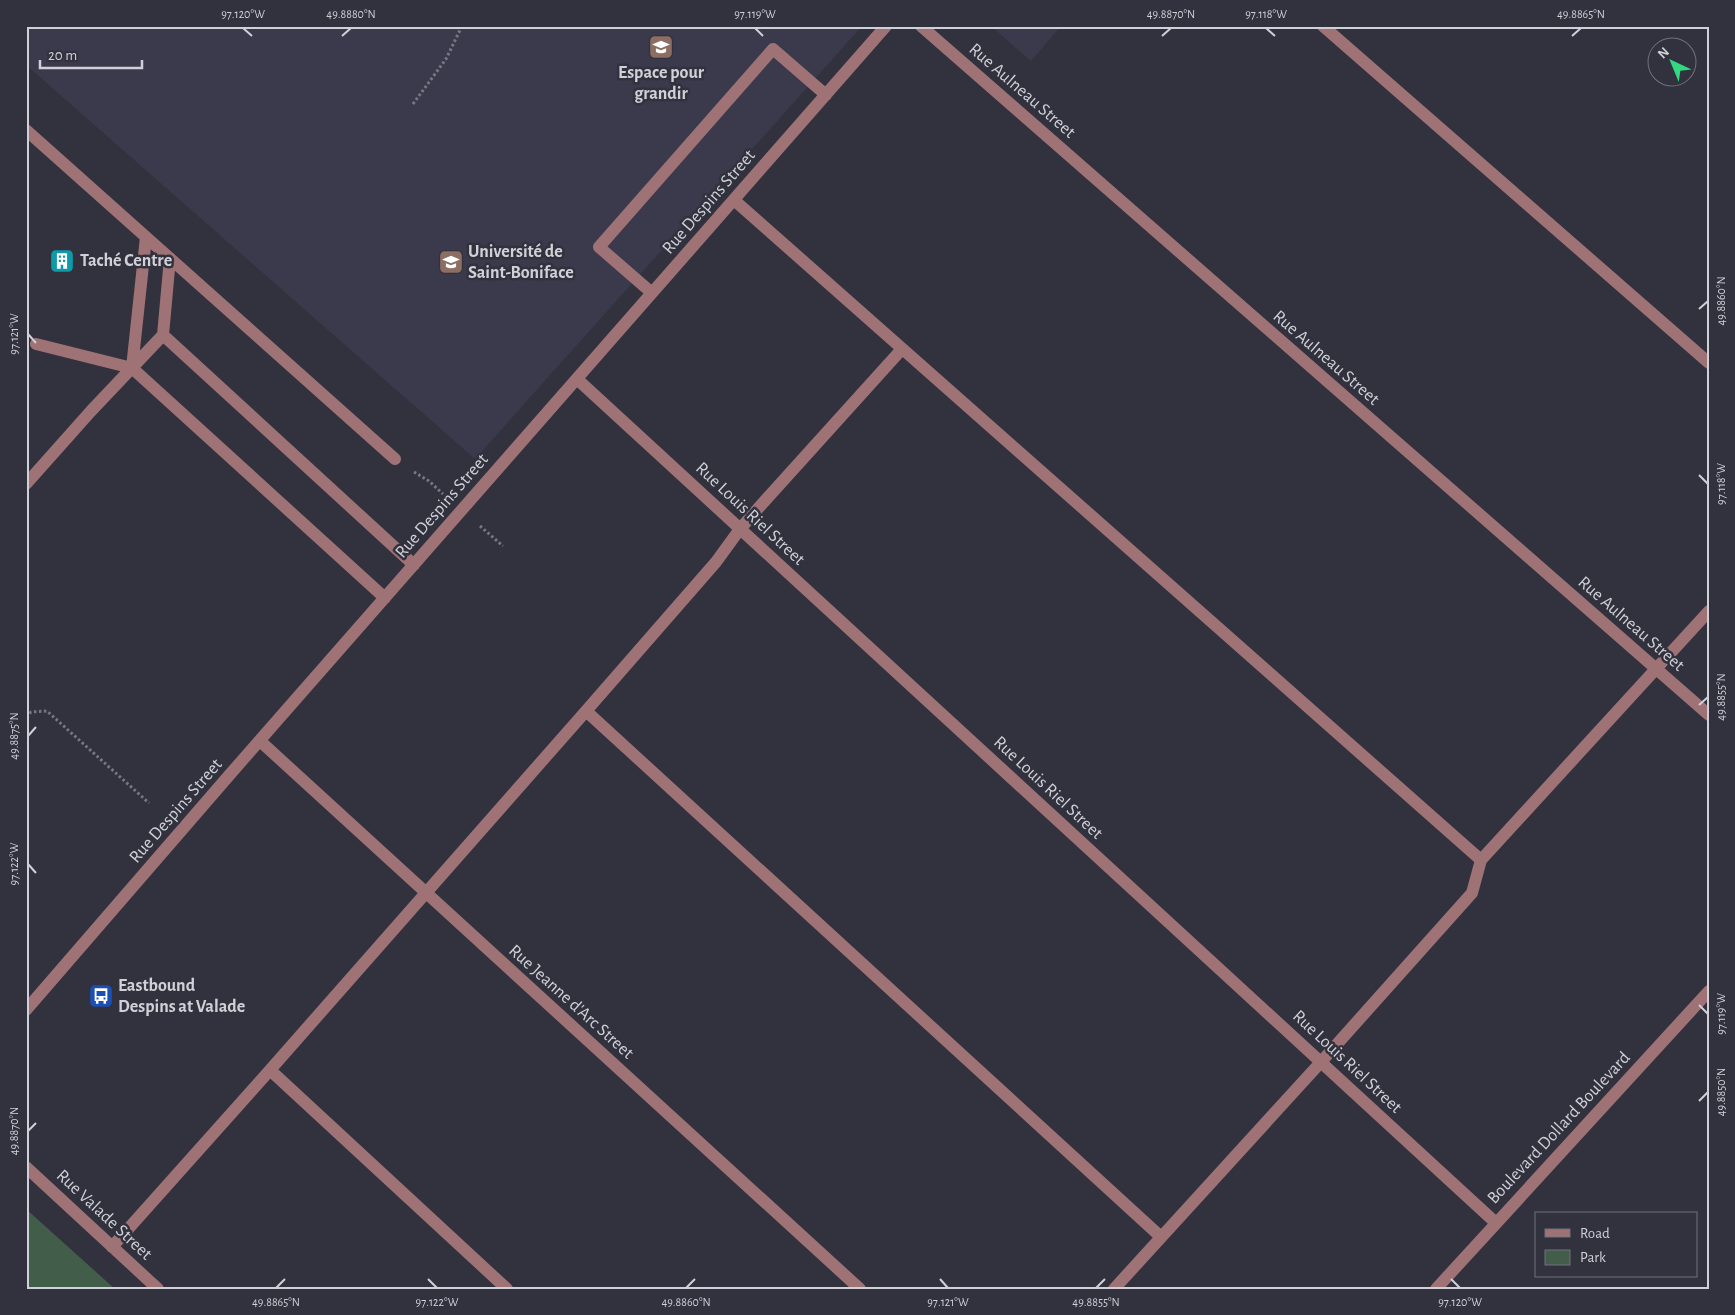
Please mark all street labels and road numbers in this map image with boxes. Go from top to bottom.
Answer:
street label: Rue Aulneau Street [965,40,1079,142]
street label: Rue Despins Street [659,146,759,258]
street label: Rue Aulneau Street [1269,307,1383,409]
street label: Rue Despins Street [392,450,492,562]
street label: Rue Louis Riel Street [692,459,808,569]
street label: Rue Aulneau Street [1574,573,1688,675]
street label: Rue Louis Riel Street [990,733,1106,843]
street label: Rue Despins Street [126,755,226,867]
street label: Rue Jeanne d'Arc Street [505,941,637,1063]
street label: Rue Louis Riel Street [1289,1007,1405,1117]
street label: Boulevard Dollard Boulevard [1484,1049,1634,1207]
street label: Rue Valade Street [53,1166,155,1264]

